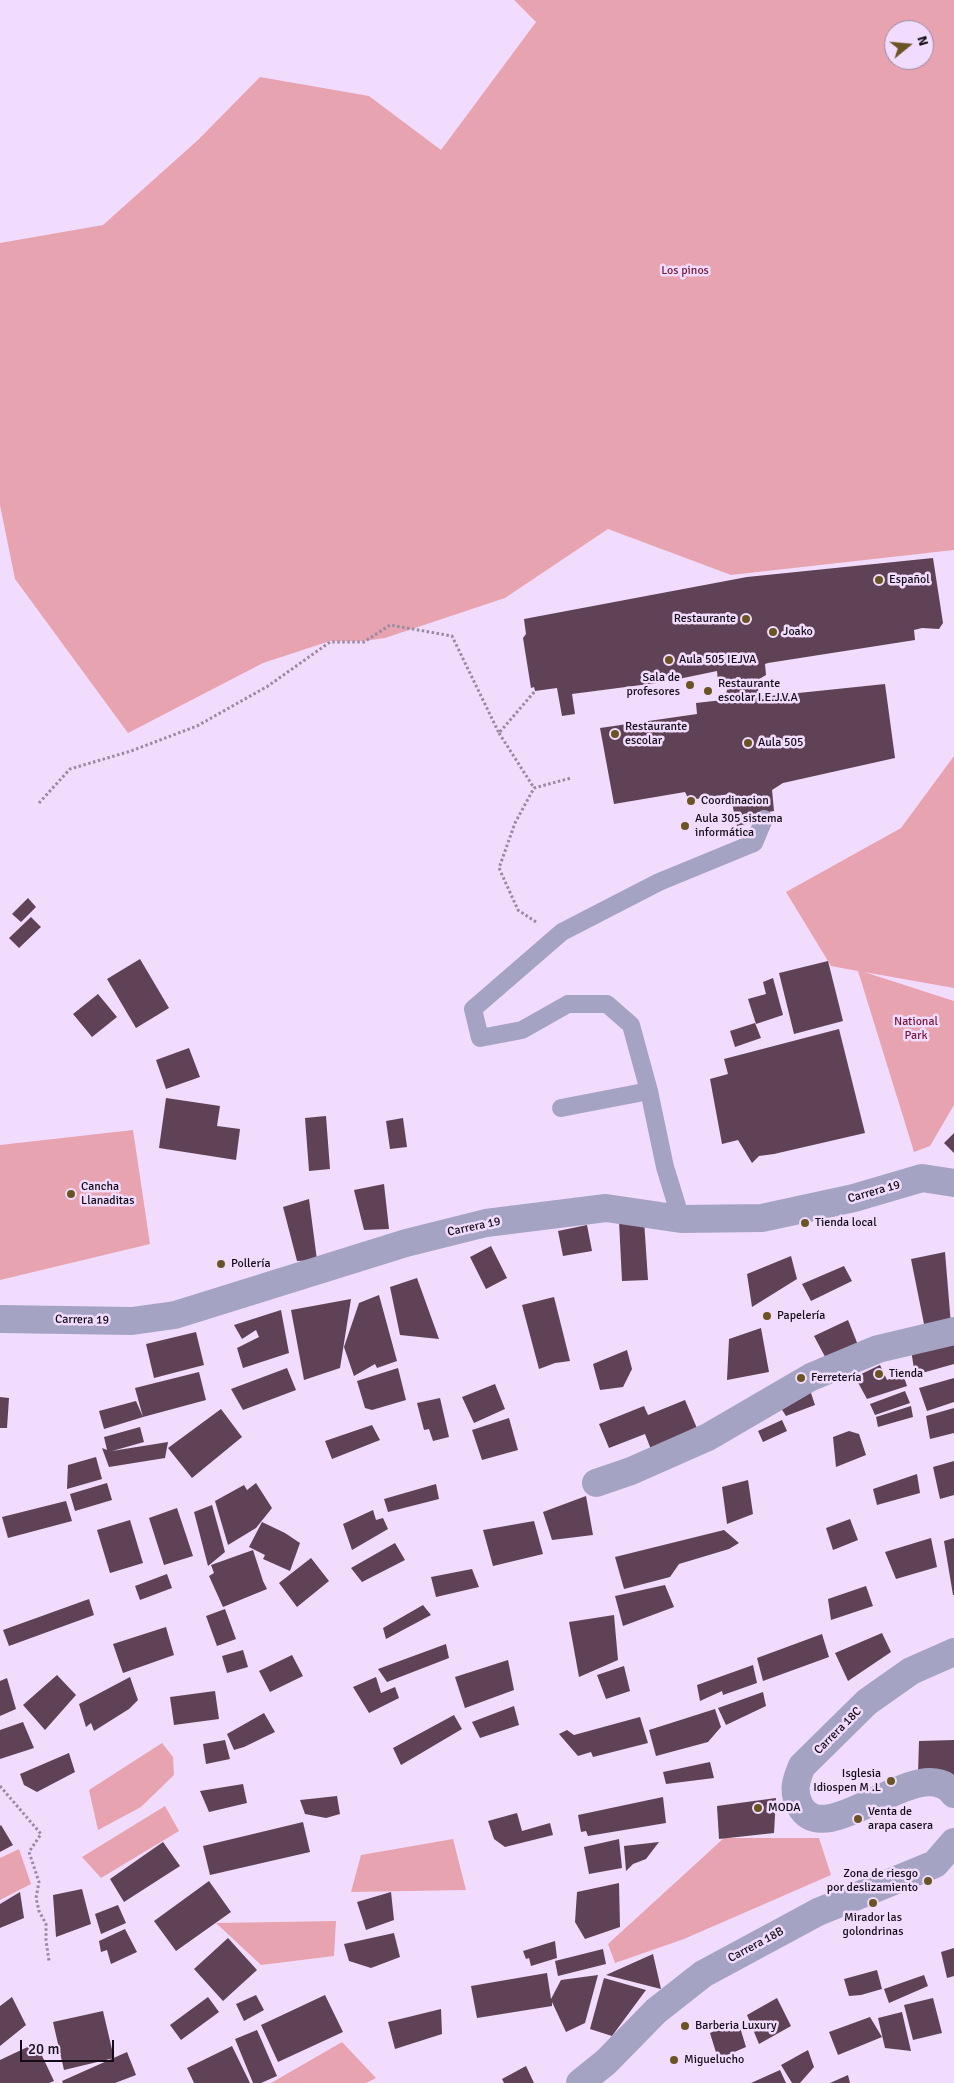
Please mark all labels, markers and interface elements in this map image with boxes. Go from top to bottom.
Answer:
north arrow [884,20,934,70]
text: N [913,34,932,48]
park label: Los pinos [661,264,709,278]
place label: Español [889,573,930,587]
marker: Español [873,574,885,586]
place label: Restaurante [674,612,736,626]
marker: Restaurante [740,613,752,625]
place label: Joako [783,625,813,639]
marker: Joako [767,626,779,638]
place label: Aula 505 IEJVA [679,653,756,667]
marker: Aula 505 IEJVA [663,654,675,666]
place label: Sala de profesores [626,671,680,699]
place label: Restaurante escolar I.E.J.V.A [718,677,798,705]
marker: Sala de profesores [684,679,696,691]
marker: Restaurante escolar I.E.J.V.A [702,685,714,697]
place label: Restaurante escolar [625,720,687,748]
marker: Restaurante escolar [609,728,621,740]
place label: Aula 505 [758,736,803,750]
marker: Aula 505 [742,737,754,749]
place label: Coordinacion [701,794,769,808]
marker: Coordinacion [685,795,697,807]
place label: Aula 305 sistema informática [695,812,783,840]
marker: Aula 305 sistema informática [679,820,691,832]
park label: National Park [894,1015,938,1043]
street label: Carrera 19 [846,1178,902,1206]
place label: Cancha Llanaditas [81,1180,134,1208]
marker: Cancha Llanaditas [65,1188,77,1200]
street label: Carrera 19 [446,1214,502,1240]
place label: Tienda local [815,1216,877,1230]
marker: Tienda local [799,1217,811,1229]
place label: Pollería [231,1257,270,1271]
marker: Pollería [215,1258,227,1270]
place label: Papelería [777,1309,825,1323]
marker: Papelería [761,1310,773,1322]
street label: Carrera 19 [55,1312,109,1328]
place label: Tienda [889,1367,923,1381]
marker: Tienda [873,1368,885,1380]
place label: Ferretería [811,1371,862,1385]
marker: Ferretería [795,1372,807,1384]
street label: Carrera 18C [811,1704,865,1758]
place label: Isglesia Idiospen M .L [813,1767,881,1795]
marker: Isglesia Idiospen M .L [885,1775,897,1787]
place label: MODA [768,1801,801,1815]
marker: MODA [752,1802,764,1814]
place label: Venta de arapa casera [868,1805,933,1833]
marker: Venta de arapa casera [852,1813,864,1825]
place label: Zona de riesgo por deslizamiento [827,1867,918,1895]
marker: Zona de riesgo por deslizamiento [922,1875,934,1887]
marker: Mirador las golondrinas [867,1897,879,1909]
place label: Mirador las golondrinas [843,1911,903,1939]
street label: Carrera 18B [726,1924,786,1966]
place label: Barberia Luxury [695,2019,777,2033]
marker: Barberia Luxury [679,2020,691,2032]
scale bar [22,2030,116,2062]
text: 20 m [28,2040,59,2058]
place label: Miguelucho [684,2053,744,2067]
marker: Miguelucho [668,2054,680,2066]

